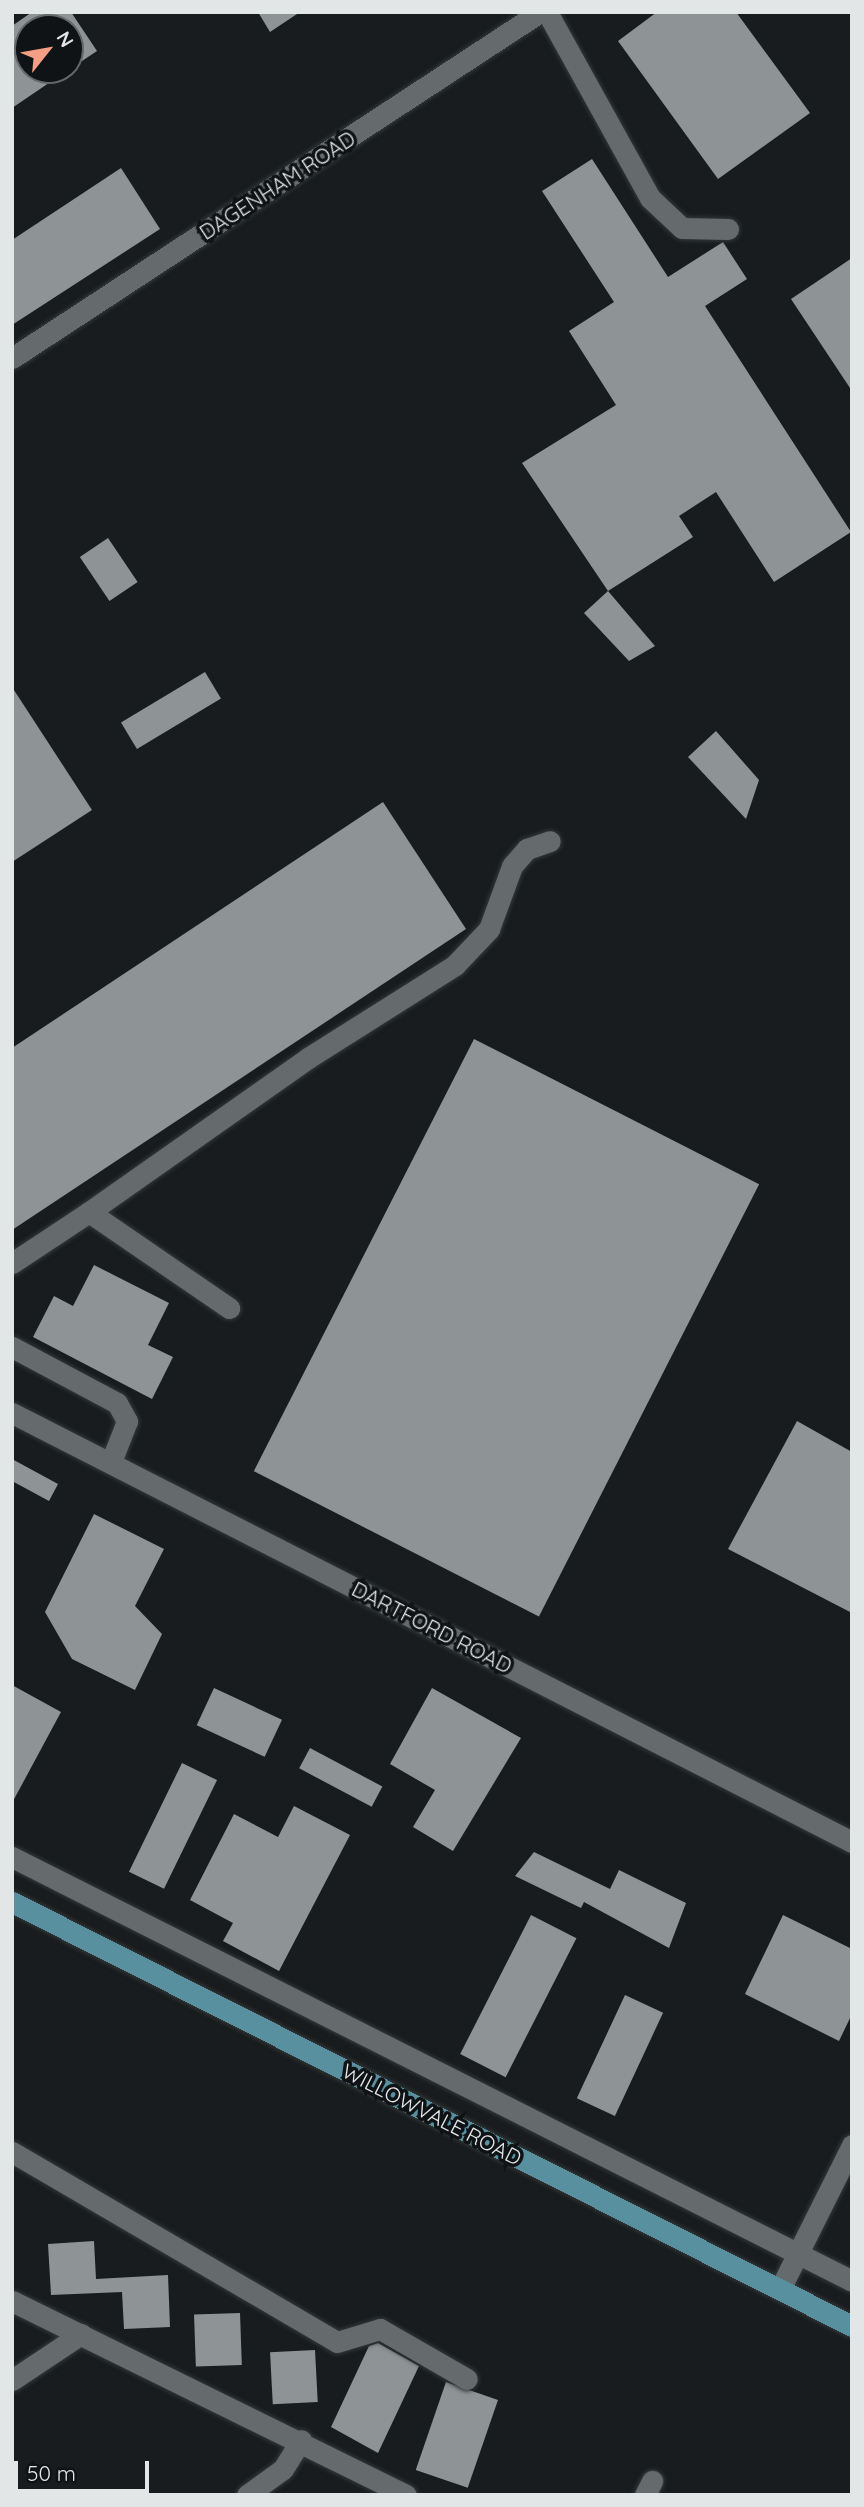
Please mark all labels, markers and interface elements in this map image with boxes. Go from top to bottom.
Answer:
north arrow [14,14,84,84]
text: N [51,27,79,51]
street label: DAGENHAM ROAD [194,125,360,245]
street label: DARTFORD ROAD [348,1576,516,1678]
street label: WILLOWVALE ROAD [338,2058,526,2170]
scale bar [18,2448,152,2492]
text: 50 m [27,2460,76,2486]

